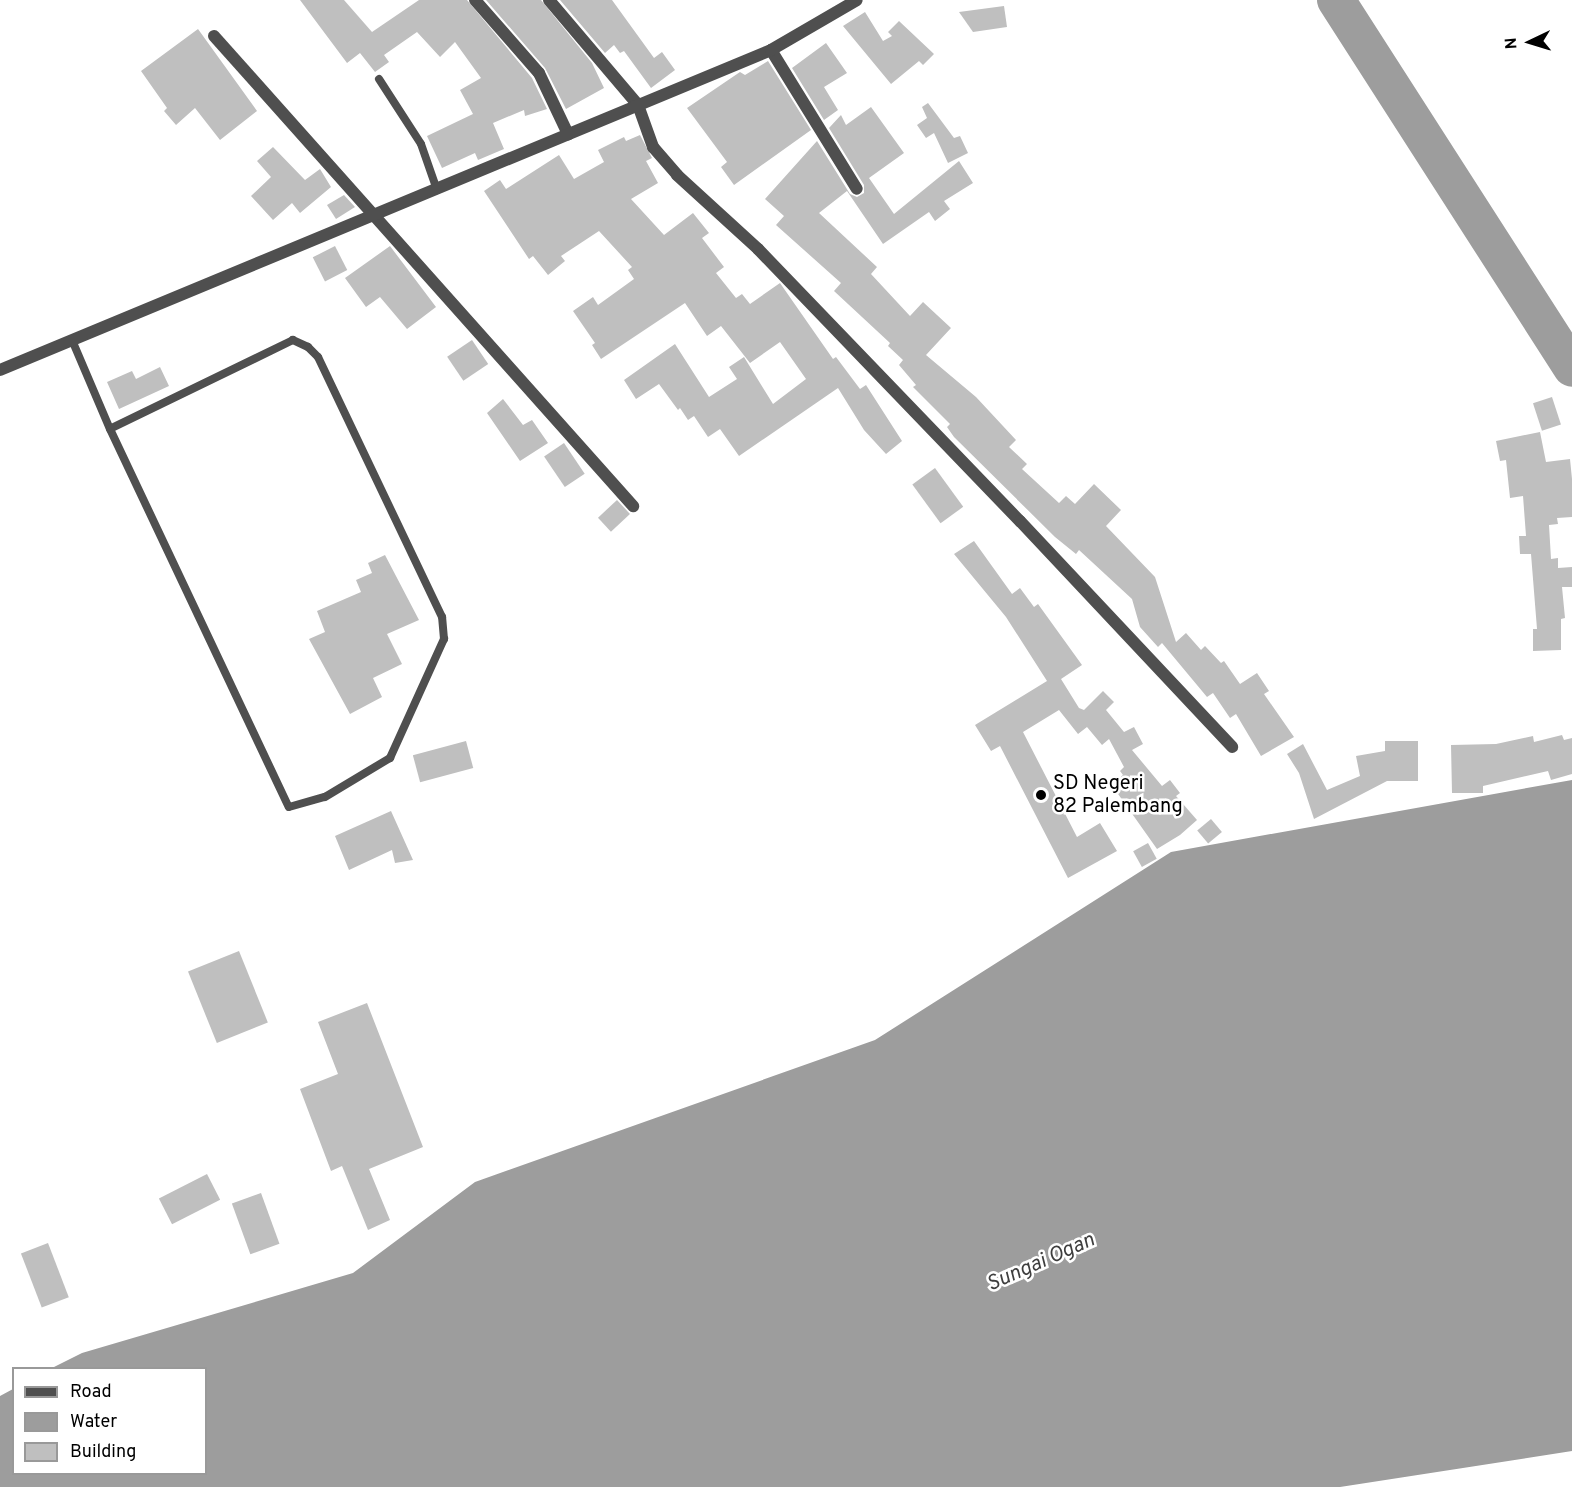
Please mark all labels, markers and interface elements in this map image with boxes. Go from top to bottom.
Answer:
north arrow [1500,12,1560,72]
text: N [1502,37,1522,50]
place label: SD Negeri 82 Palembang [1053,772,1183,819]
marker: SD Negeri 82 Palembang [1034,788,1048,802]
water label: Sungai Ogan [983,1228,1099,1298]
legend [12,1367,207,1475]
text: Road [70,1381,112,1404]
text: Water [70,1411,117,1434]
text: Building [70,1441,136,1464]

